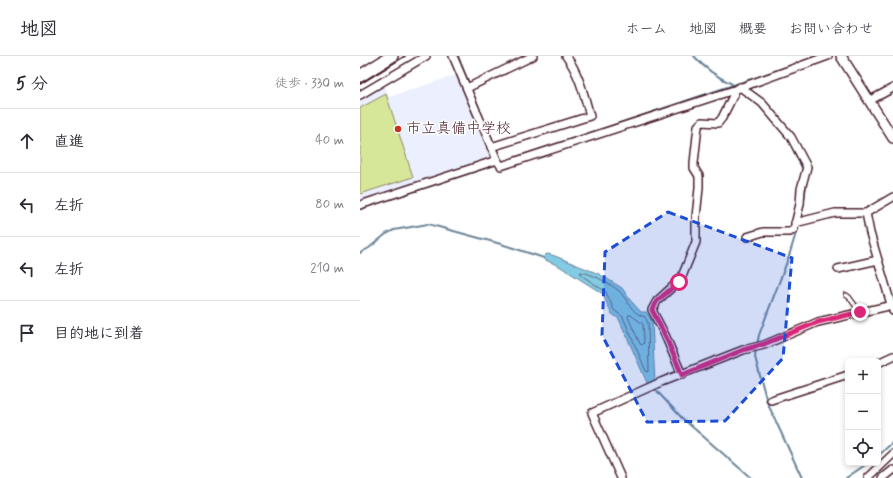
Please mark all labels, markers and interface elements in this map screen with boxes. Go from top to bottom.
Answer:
text: 地図 [20,17,58,42]
text: ホーム [626,20,667,38]
text: 地図 [689,20,717,38]
text: 概要 [739,20,767,38]
text: お問い合わせ [789,20,873,38]
text: 5 分 [16,73,48,95]
text: 徒歩 · 330 m [275,75,344,92]
place label: 市立真備中学校 [406,119,511,139]
marker: 市立真備中学校 [393,124,403,134]
icon: ahead [16,130,38,152]
text: 直進 [54,132,84,152]
text: 40 m [315,132,344,149]
icon: left [16,194,38,216]
text: 左折 [54,196,84,216]
text: 80 m [315,196,344,213]
icon: left [16,258,38,280]
text: 左折 [54,260,84,280]
text: 210 m [310,260,344,277]
route start [670,273,688,291]
route end [851,303,869,321]
icon: arrive [16,322,38,344]
text: 目的地に到着 [54,324,144,344]
map controls [845,358,881,466]
button: + [845,358,881,394]
button: − [845,394,881,430]
button: locate [845,430,881,466]

